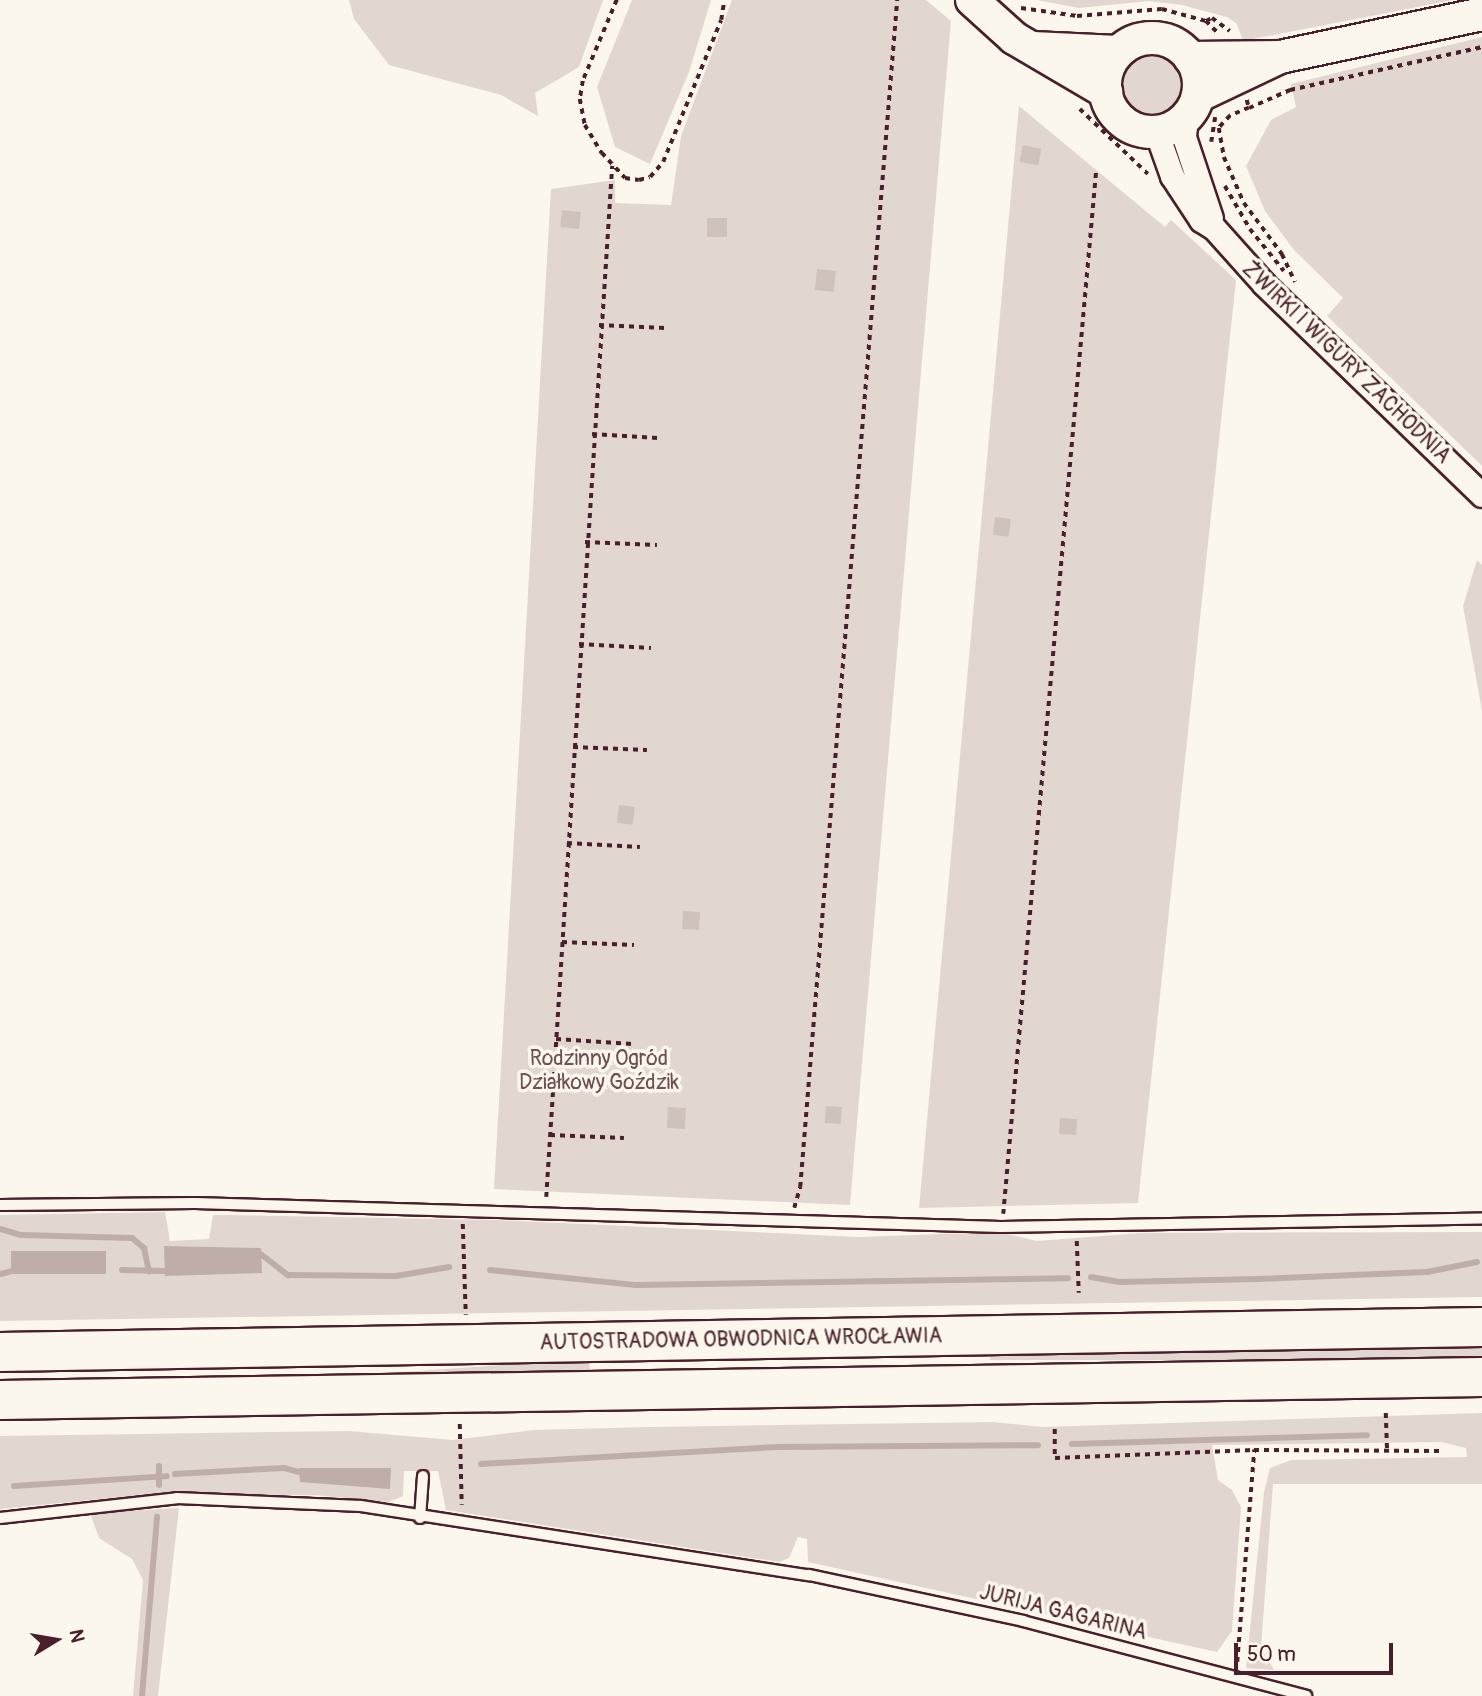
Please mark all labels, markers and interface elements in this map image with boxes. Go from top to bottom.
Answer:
street label: ŻWIRKI I WIGURY ZACHODNIA [1237,257,1455,469]
park label: Rodzinny Ogród Działkowy Goździk [519,1046,679,1096]
street label: AUTOSTRADOWA OBWODNICA WROCŁAWIA [539,1324,943,1356]
street label: JURIJA GAGARINA [977,1580,1149,1646]
north arrow [21,1605,91,1675]
text: N [64,1627,90,1645]
scale bar [1237,1630,1396,1674]
text: 50 m [1247,1641,1296,1668]

